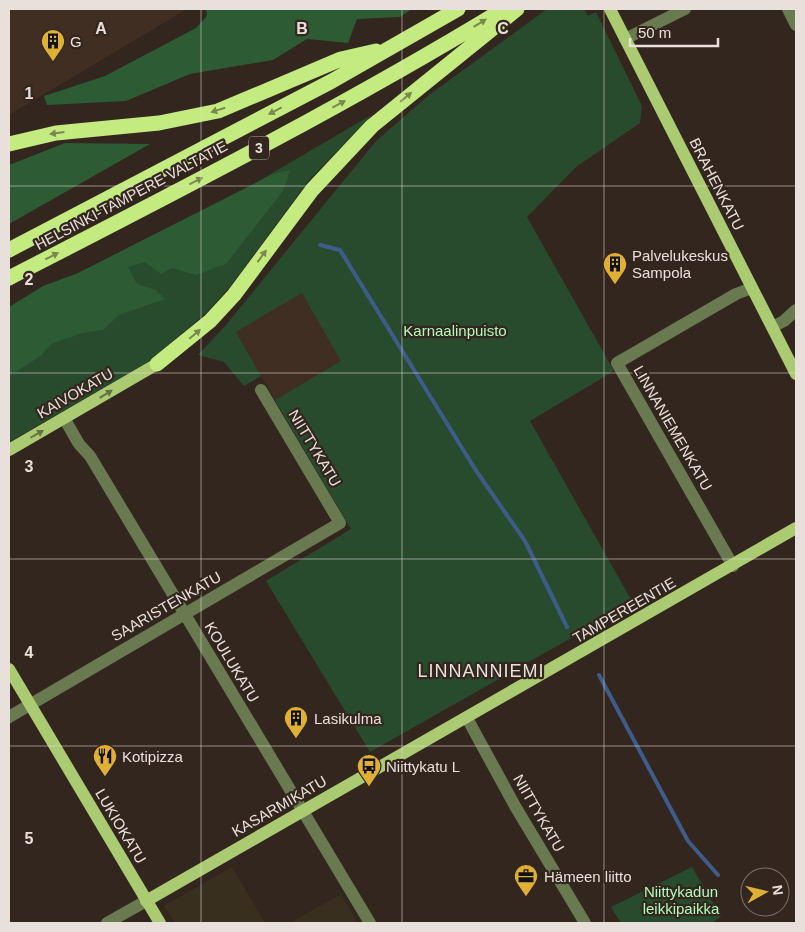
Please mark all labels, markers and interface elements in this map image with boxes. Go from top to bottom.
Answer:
scale bar [630,15,718,47]
one-way arrow [474,19,487,28]
text: A [95,20,107,37]
text: B [296,20,308,37]
text: C [497,20,509,37]
text: 50 m [638,24,671,41]
building icon: G [40,28,66,62]
place label: G [70,33,82,50]
text: 1 [25,85,34,102]
one-way arrow [400,91,412,103]
one-way arrow [332,100,347,108]
one-way arrow [210,107,225,115]
one-way arrow [268,107,282,115]
one-way arrow [49,129,65,137]
street label: BRAHENKATU [686,135,748,233]
road number: 3 [249,136,269,160]
street label: HELSINKI-TAMPERE VALTATIE [32,137,230,253]
one-way arrow [189,177,203,185]
place label: Palvelukeskus Sampola [632,247,728,281]
one-way arrow [257,250,268,263]
building icon: Palvelukeskus Sampola [602,251,628,285]
one-way arrow [45,252,59,260]
text: 2 [25,271,34,288]
park label: Karnaalinpuisto [403,322,507,339]
one-way arrow [188,328,201,339]
street label: LINNANIEMENKATU [630,363,716,493]
street label: KAIVOKATU [34,364,116,422]
one-way arrow [100,389,113,398]
street label: NIITTYKATU [285,407,345,489]
one-way arrow [30,430,43,439]
text: 3 [25,458,34,475]
street label: SAARISTENKATU [108,568,224,644]
street label: TAMPEREENTIE [570,574,678,646]
street label: KOULUKATU [201,619,263,705]
text: 4 [25,644,34,661]
district label: LINNANNIEMI [417,661,545,681]
building icon: Lasikulma [283,705,309,739]
place label: Lasikulma [314,710,382,727]
restaurant icon: Kotipizza [92,743,118,777]
place label: Kotipizza [122,748,184,765]
bus stop icon: Niittykatu L [356,753,382,787]
place label: Niittykatu L [386,758,460,775]
street label: NIITTYKATU [510,771,568,855]
street label: KASARMIKATU [229,772,329,840]
street label: LUKIOKATU [92,786,150,866]
text: 5 [25,830,34,847]
office icon: Hämeen liitto [513,863,539,897]
north arrow [740,867,790,917]
place label: Hämeen liitto [544,868,632,885]
park label: Niittykadun leikkipaikka [643,883,720,917]
text: N [769,884,787,896]

